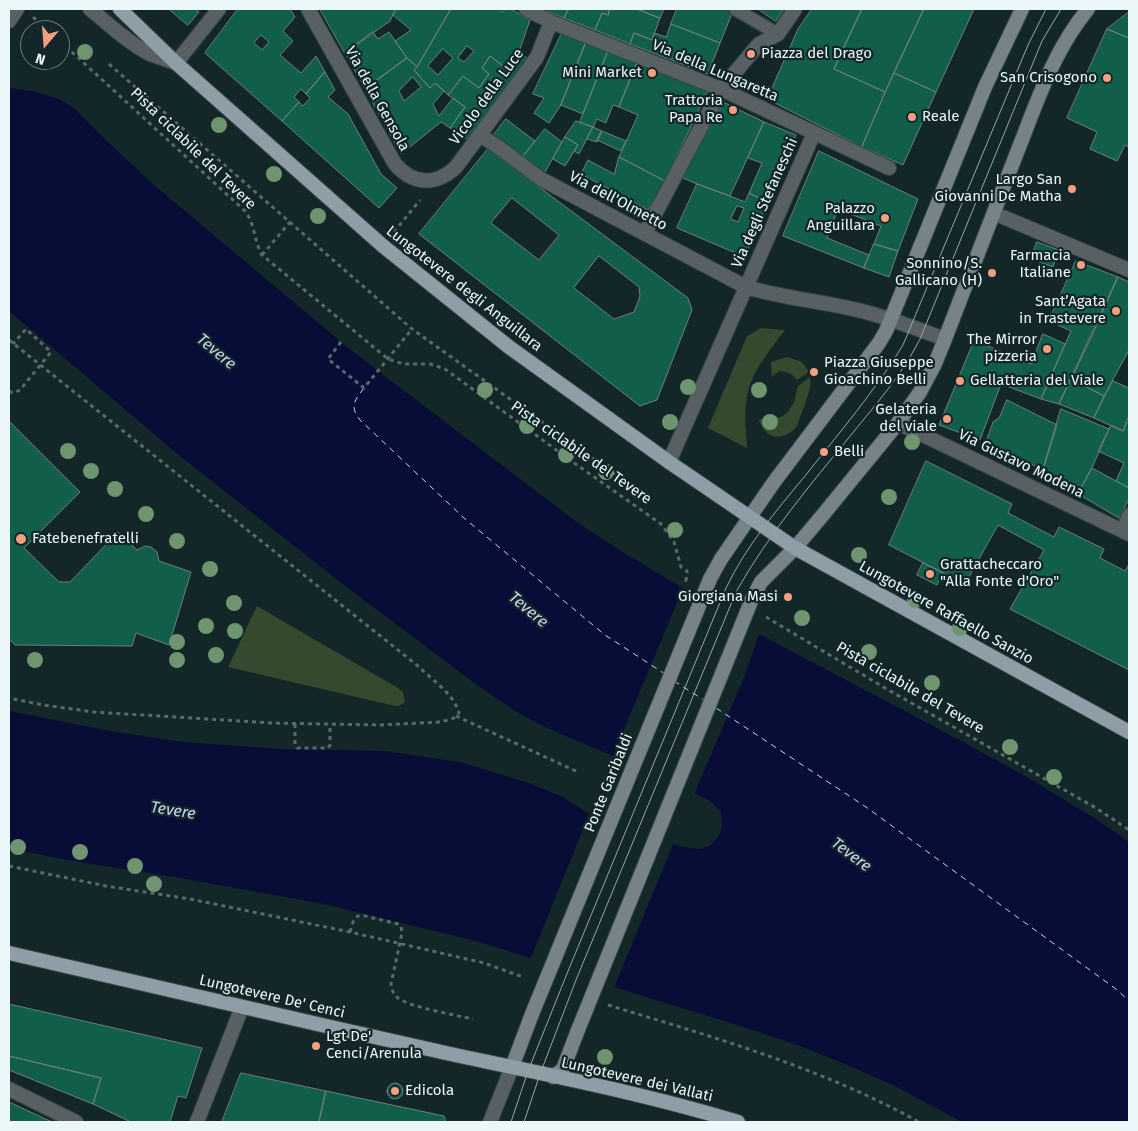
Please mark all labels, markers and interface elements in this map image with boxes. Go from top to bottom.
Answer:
north arrow [20,20,70,70]
street label: Via della Lungaretta [649,36,781,106]
street label: Via della Gensola [341,43,413,155]
street label: Vicolo della Luce [446,45,528,149]
place label: Piazza del Drago [761,45,872,63]
marker: Piazza del Drago [745,48,757,60]
text: N [33,49,48,68]
place label: Mini Market [562,64,642,82]
marker: Mini Market [646,67,658,79]
place label: San Crisogono [1000,69,1097,87]
marker: San Crisogono [1101,72,1113,84]
street label: Pista ciclabile del Tevere [126,84,260,214]
place label: Trattoria Papa Re [665,92,723,127]
marker: Trattoria Papa Re [727,104,739,116]
place label: Reale [922,108,959,126]
marker: Reale [906,111,918,123]
street label: Via degli Stefaneschi [728,135,802,271]
street label: Via dell'Olmetto [566,167,670,235]
place label: Largo San Giovanni De Matha [935,171,1062,206]
marker: Largo San Giovanni De Matha [1066,183,1078,195]
place label: Palazzo Anguillara [807,200,875,235]
marker: Palazzo Anguillara [879,212,891,224]
street label: Lungotevere degli Anguillara [382,222,546,356]
place label: Farmacia Italiane [1010,247,1071,282]
place label: Sonnino/S. Gallicano (H) [895,255,982,290]
marker: Farmacia Italiane [1075,259,1087,271]
marker: Sonnino/S. Gallicano (H) [986,267,998,279]
place label: Sant’Agata in Trastevere [1019,293,1106,328]
marker: Sant’Agata in Trastevere [1110,305,1122,317]
water label: Tevere [192,330,240,374]
place label: The Mirror pizzeria [967,331,1037,366]
marker: The Mirror pizzeria [1041,343,1053,355]
place label: Piazza Giuseppe Gioachino Belli [824,354,934,389]
marker: Piazza Giuseppe Gioachino Belli [808,366,820,378]
place label: Gellatteria del Viale [970,372,1104,390]
marker: Gellatteria del Viale [954,375,966,387]
street label: Pista ciclabile del Tevere [507,398,655,508]
place label: Gelateria del viale [875,401,937,436]
marker: Gelateria del viale [941,413,953,425]
street label: Via Gustavo Modena [955,426,1087,502]
place label: Belli [834,443,864,461]
marker: Belli [818,446,830,458]
place label: Fatebenefratelli [32,530,139,548]
marker: Fatebenefratelli [14,532,28,546]
place label: Grattacheccaro "Alla Fonte d'Oro" [940,556,1059,591]
street label: Lungotevere Raffaello Sanzio [856,557,1036,669]
marker: Grattacheccaro "Alla Fonte d'Oro" [924,568,936,580]
water label: Tevere [504,588,552,632]
place label: Giorgiana Masi [678,588,778,606]
marker: Giorgiana Masi [782,591,794,603]
street label: Pista ciclabile del Tevere [833,638,987,738]
street label: Ponte Garibaldi [581,731,637,835]
water label: Tevere [149,798,197,824]
water label: Tevere [827,834,875,876]
street label: Lungotevere De' Cenci [197,971,347,1023]
place label: Lgt De' Cenci/Arenula [326,1028,422,1063]
marker: Lgt De' Cenci/Arenula [310,1040,322,1052]
street label: Lungotevere dei Vallati [559,1054,715,1106]
place label: Edicola [405,1082,454,1100]
marker: Edicola [389,1085,401,1097]

